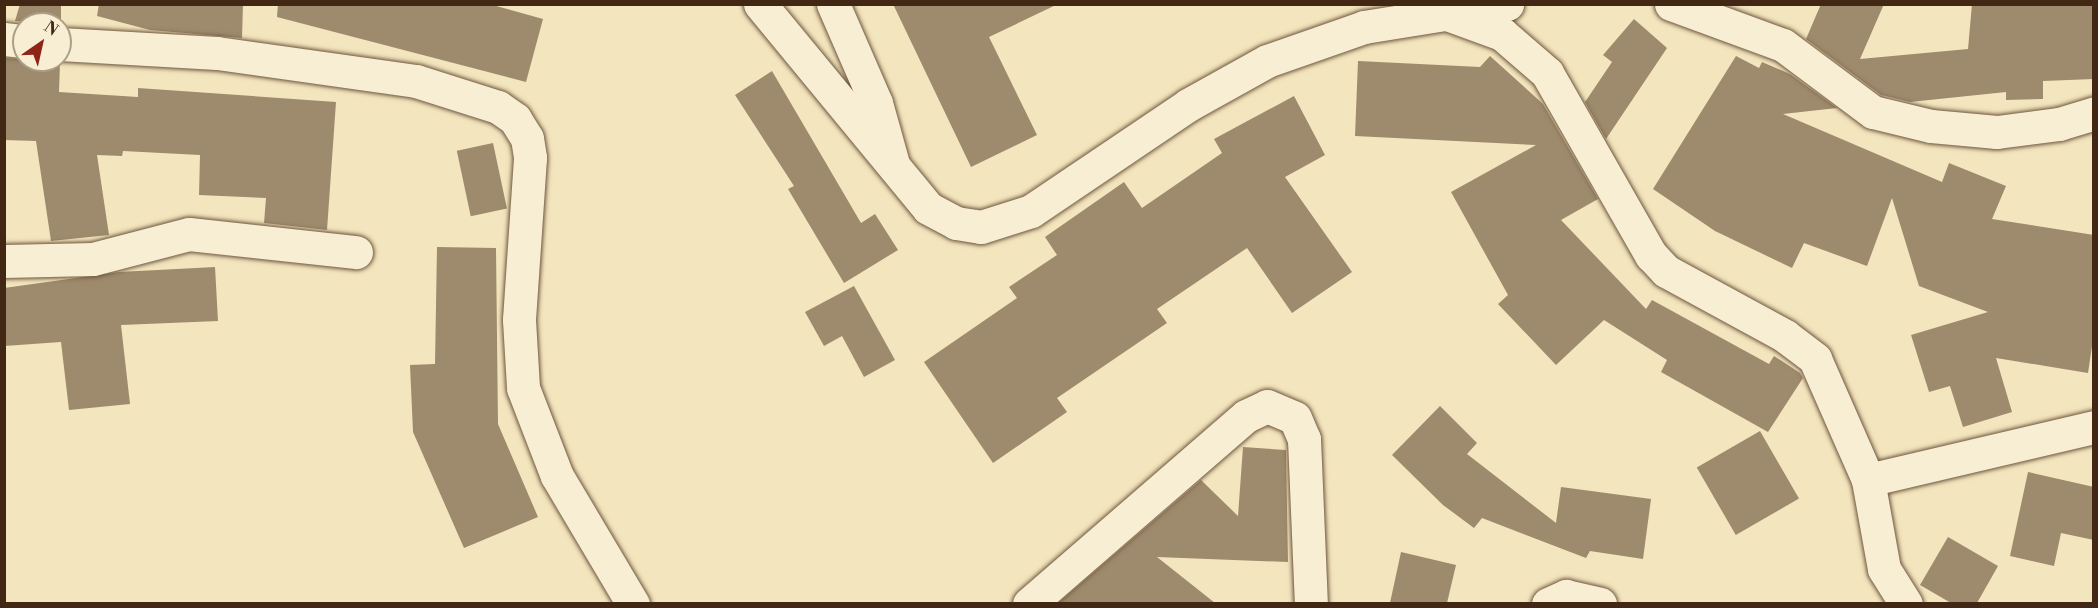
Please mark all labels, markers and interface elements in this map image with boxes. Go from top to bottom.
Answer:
north arrow [12,12,72,72]
text: N [40,17,62,41]

